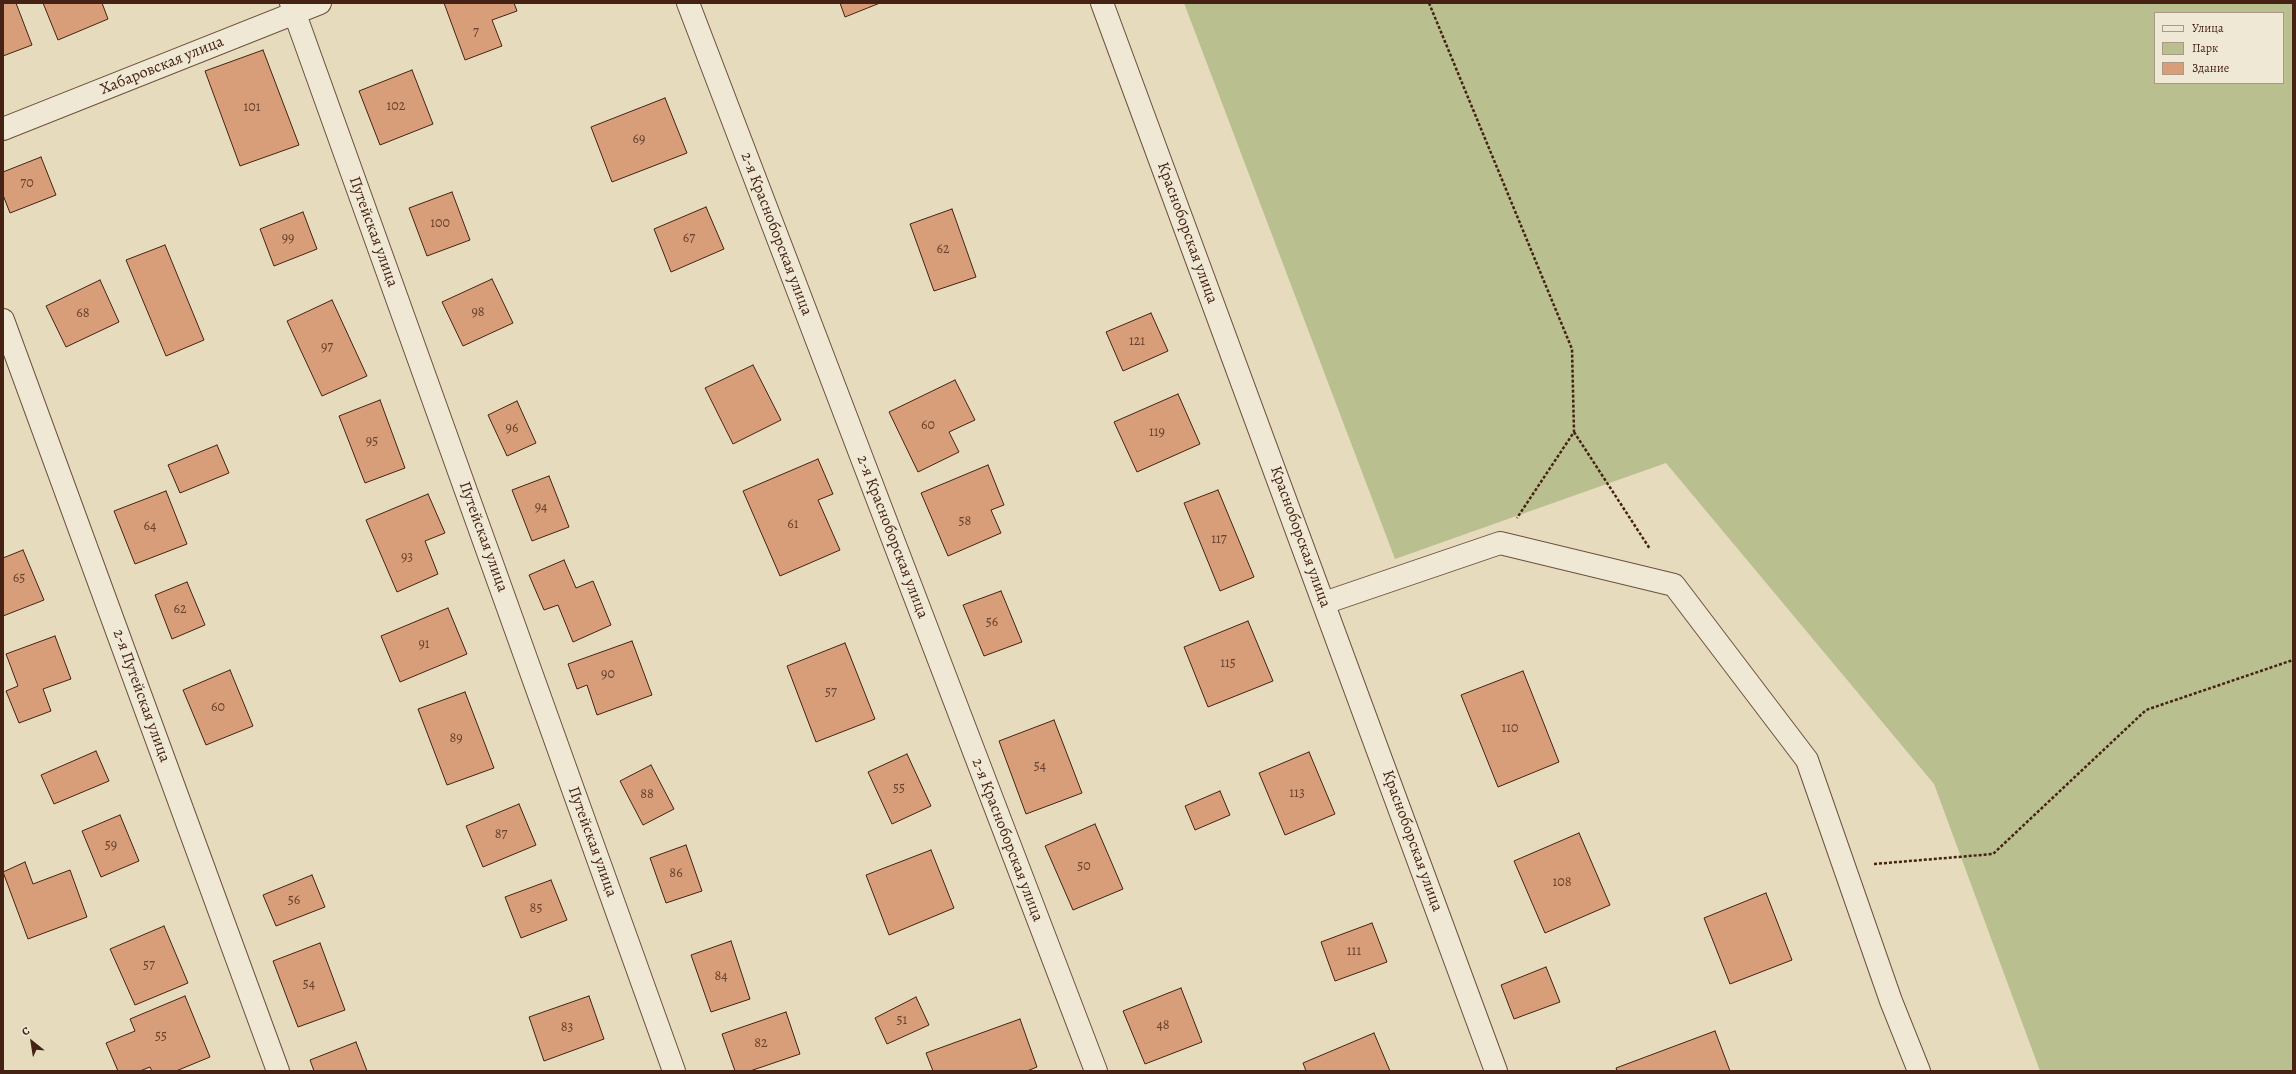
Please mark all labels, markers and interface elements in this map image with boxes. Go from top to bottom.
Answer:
legend [2154,12,2284,84]
text: Улица [2192,20,2223,36]
house number: 7 [473,25,479,41]
street label: Хабаровская улица [97,32,227,100]
text: Парк [2192,40,2218,56]
text: Здание [2192,60,2229,76]
house number: 102 [387,99,405,115]
house number: 101 [243,100,261,116]
house number: 69 [633,132,645,148]
street label: 2-я Красноборская улица [736,150,816,318]
street label: Красноборская улица [1153,160,1221,306]
street label: Путейская улица [344,174,402,290]
house number: 70 [20,176,34,192]
house number: 100 [430,216,450,232]
house number: 99 [282,231,294,247]
house number: 67 [683,231,695,247]
house number: 62 [936,242,950,258]
house number: 98 [471,305,485,321]
house number: 68 [76,306,90,322]
house number: 121 [1129,334,1145,350]
house number: 97 [321,340,333,356]
house number: 60 [921,418,935,434]
house number: 96 [506,421,518,437]
house number: 119 [1149,425,1165,441]
house number: 95 [366,434,378,450]
street label: 2-я Красноборская улица [852,453,932,621]
street label: Красноборская улица [1266,464,1334,610]
street label: Путейская улица [454,479,512,595]
house number: 94 [535,500,547,516]
house number: 58 [959,514,971,530]
house number: 61 [787,517,799,533]
house number: 64 [144,519,156,535]
house number: 117 [1211,532,1227,548]
house number: 93 [401,550,413,566]
house number: 65 [13,571,25,587]
house number: 62 [173,602,187,618]
house number: 56 [986,615,998,631]
street label: 2-я Путейская улица [108,627,174,765]
house number: 91 [418,637,430,653]
house number: 115 [1220,656,1236,672]
house number: 90 [601,667,615,683]
house number: 57 [825,685,837,701]
house number: 60 [211,700,225,716]
house number: 110 [1501,721,1519,737]
house number: 89 [449,731,463,747]
street label: 2-я Красноборская улица [967,756,1047,924]
house number: 54 [1034,759,1046,775]
street label: Красноборская улица [1378,768,1446,914]
house number: 55 [893,781,905,797]
street label: Путейская улица [563,784,621,900]
house number: 113 [1289,786,1305,802]
house number: 88 [640,787,654,803]
house number: 87 [495,827,507,843]
house number: 59 [105,838,117,854]
house number: 50 [1077,859,1091,875]
house number: 86 [669,866,683,882]
house number: 108 [1552,875,1572,891]
house number: 56 [288,893,300,909]
house number: 85 [530,901,542,917]
house number: 111 [1347,944,1361,960]
house number: 57 [143,958,155,974]
house number: 84 [714,969,728,985]
house number: 54 [303,977,315,993]
house number: 51 [897,1013,907,1029]
house number: 48 [1156,1018,1170,1034]
house number: 83 [561,1020,573,1036]
north arrow [12,1022,52,1062]
text: С [19,1023,32,1039]
house number: 55 [155,1029,167,1045]
house number: 82 [754,1036,768,1052]

